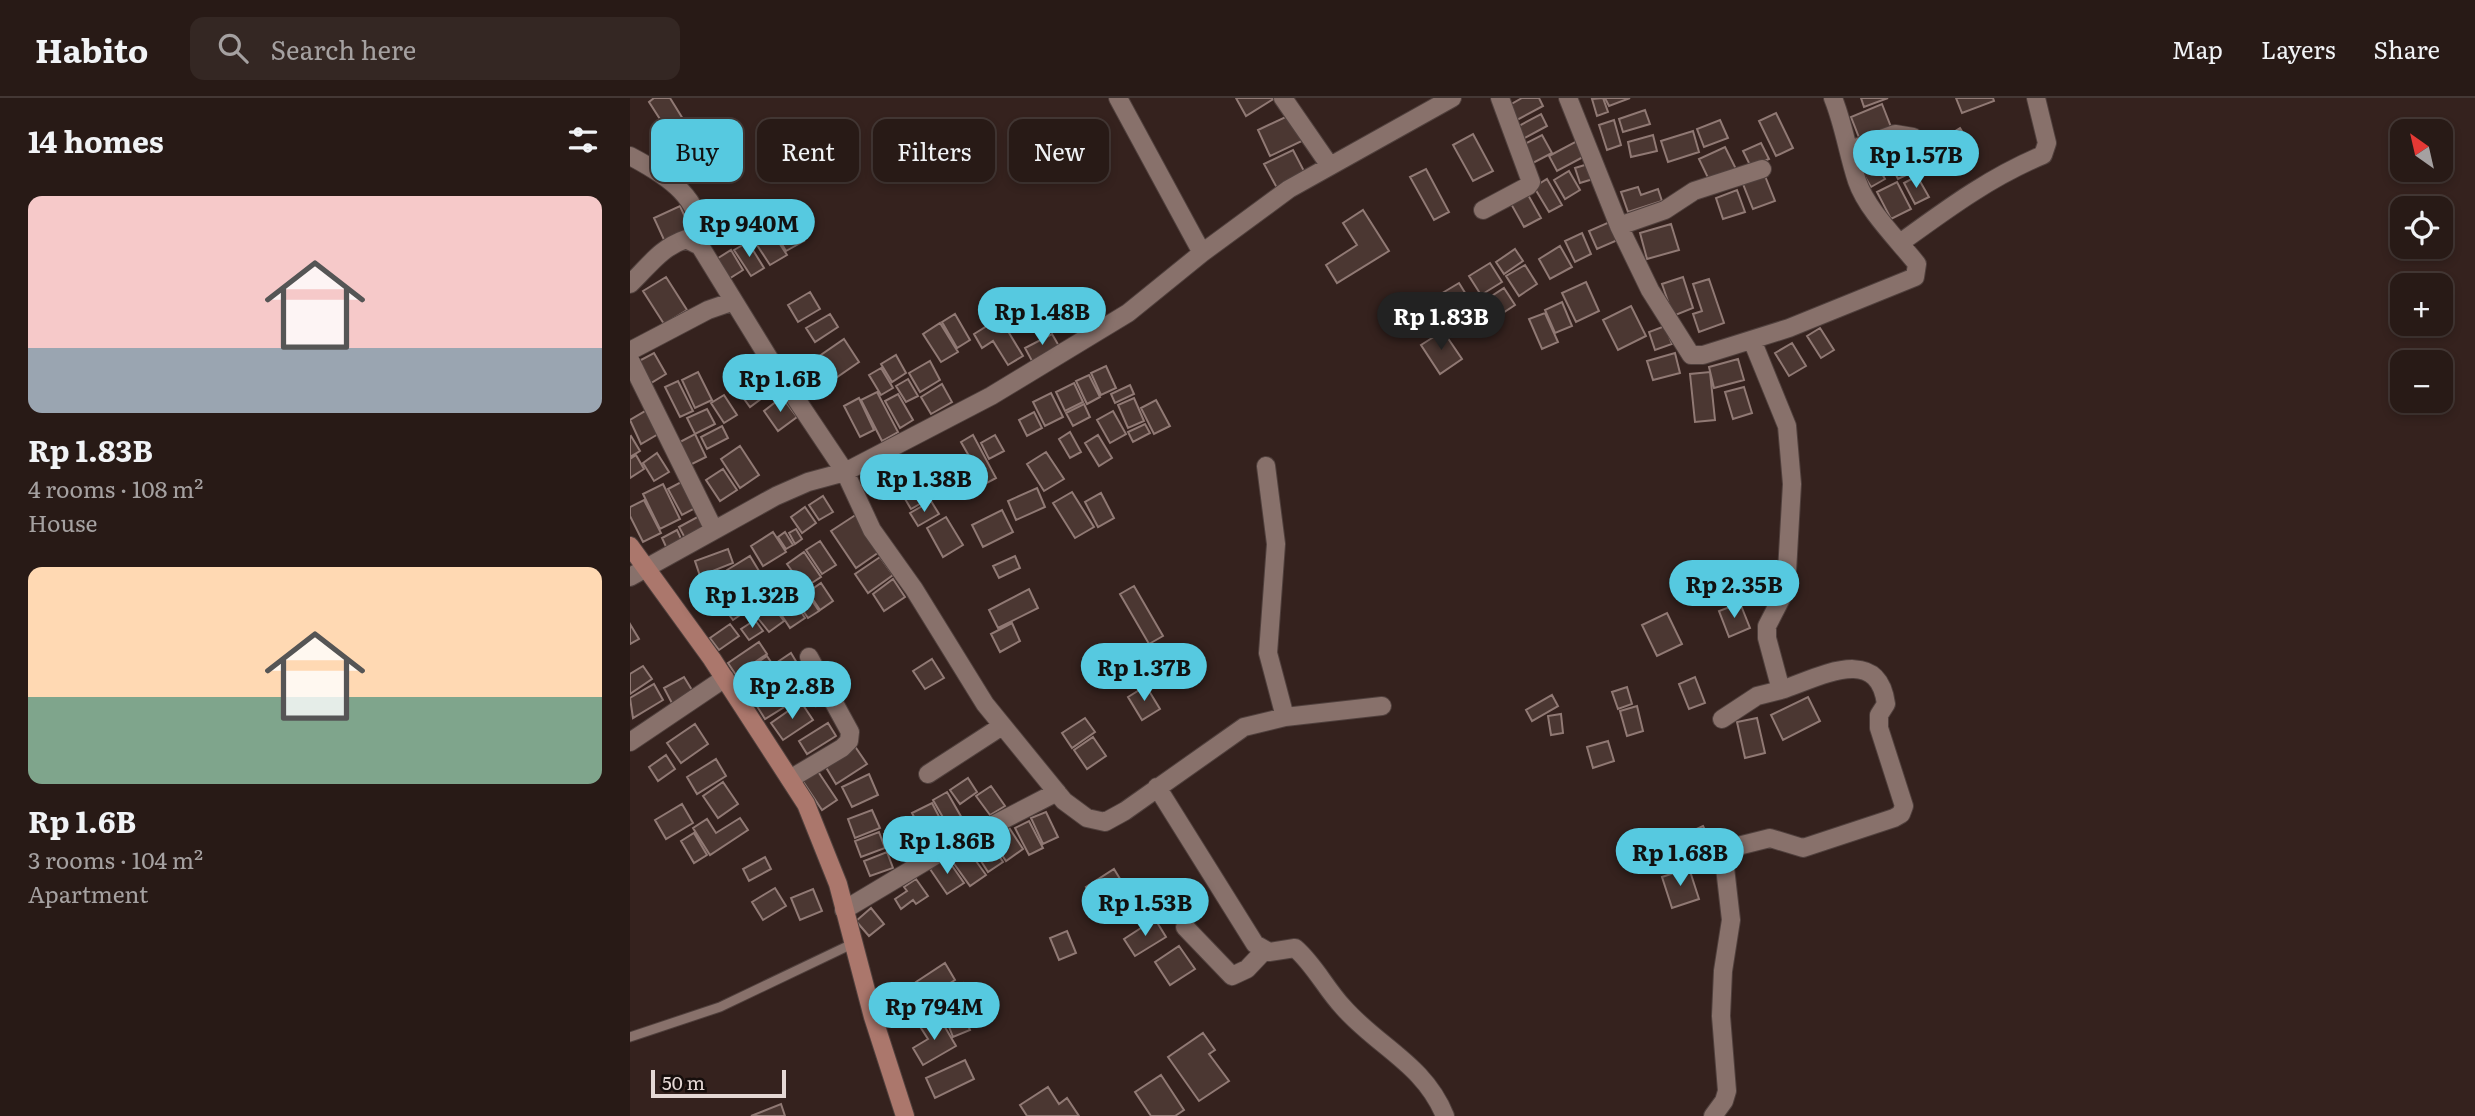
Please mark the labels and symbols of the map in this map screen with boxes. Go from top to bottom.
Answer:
north arrow [2390,119,2454,182]
pin: Rp 1.57B [1844,130,1988,190]
pin: Rp 940M [684,200,814,259]
pin: Rp 1.48B [970,288,1114,347]
pin: Rp 1.83B [1369,292,1513,352]
pin: Rp 1.6B [715,354,845,414]
pin: Rp 1.38B [852,454,996,514]
pin: Rp 2.35B [1662,560,1806,620]
pin: Rp 1.32B [680,570,824,630]
pin: Rp 1.37B [1072,644,1216,703]
pin: Rp 2.8B [727,662,857,721]
pin: Rp 1.86B [875,816,1019,876]
pin: Rp 1.68B [1608,828,1752,888]
pin: Rp 1.53B [1073,878,1217,938]
pin: Rp 794M [869,982,999,1042]
scale bar [651,1067,786,1099]

